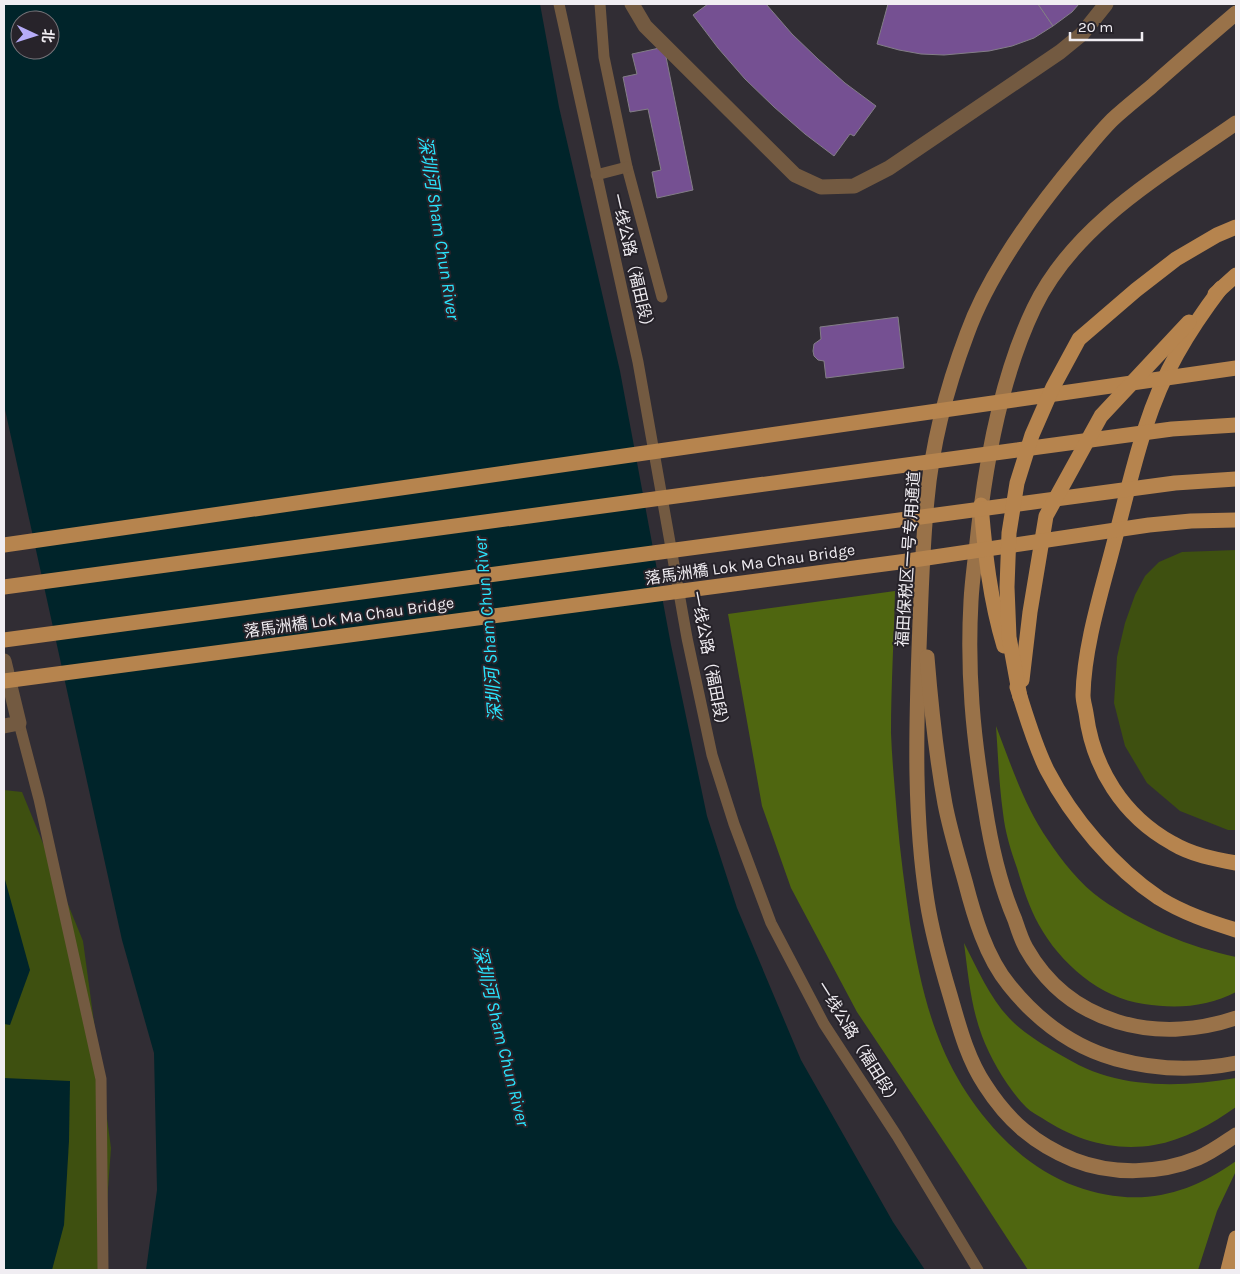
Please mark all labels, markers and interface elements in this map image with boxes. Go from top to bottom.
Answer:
north arrow [10,10,60,60]
scale bar [1070,10,1142,42]
text: 20 m [1078,18,1113,36]
text: 北 [39,28,56,43]
water label: 深圳河 Sham Chun River [414,134,465,322]
street label: 一线公路（福田段） [608,192,658,336]
street label: 福田保税区一号专用通道 [892,471,924,647]
water label: 深圳河 Sham Chun River [469,535,507,723]
street label: 落馬洲橋 Lok Ma Chau Bridge [644,540,856,588]
street label: 一线公路（福田段） [687,590,733,734]
street label: 落馬洲橋 Lok Ma Chau Bridge [243,593,455,641]
water label: 深圳河 Sham Chun River [468,943,534,1130]
street label: 一线公路（福田段） [813,978,905,1110]

